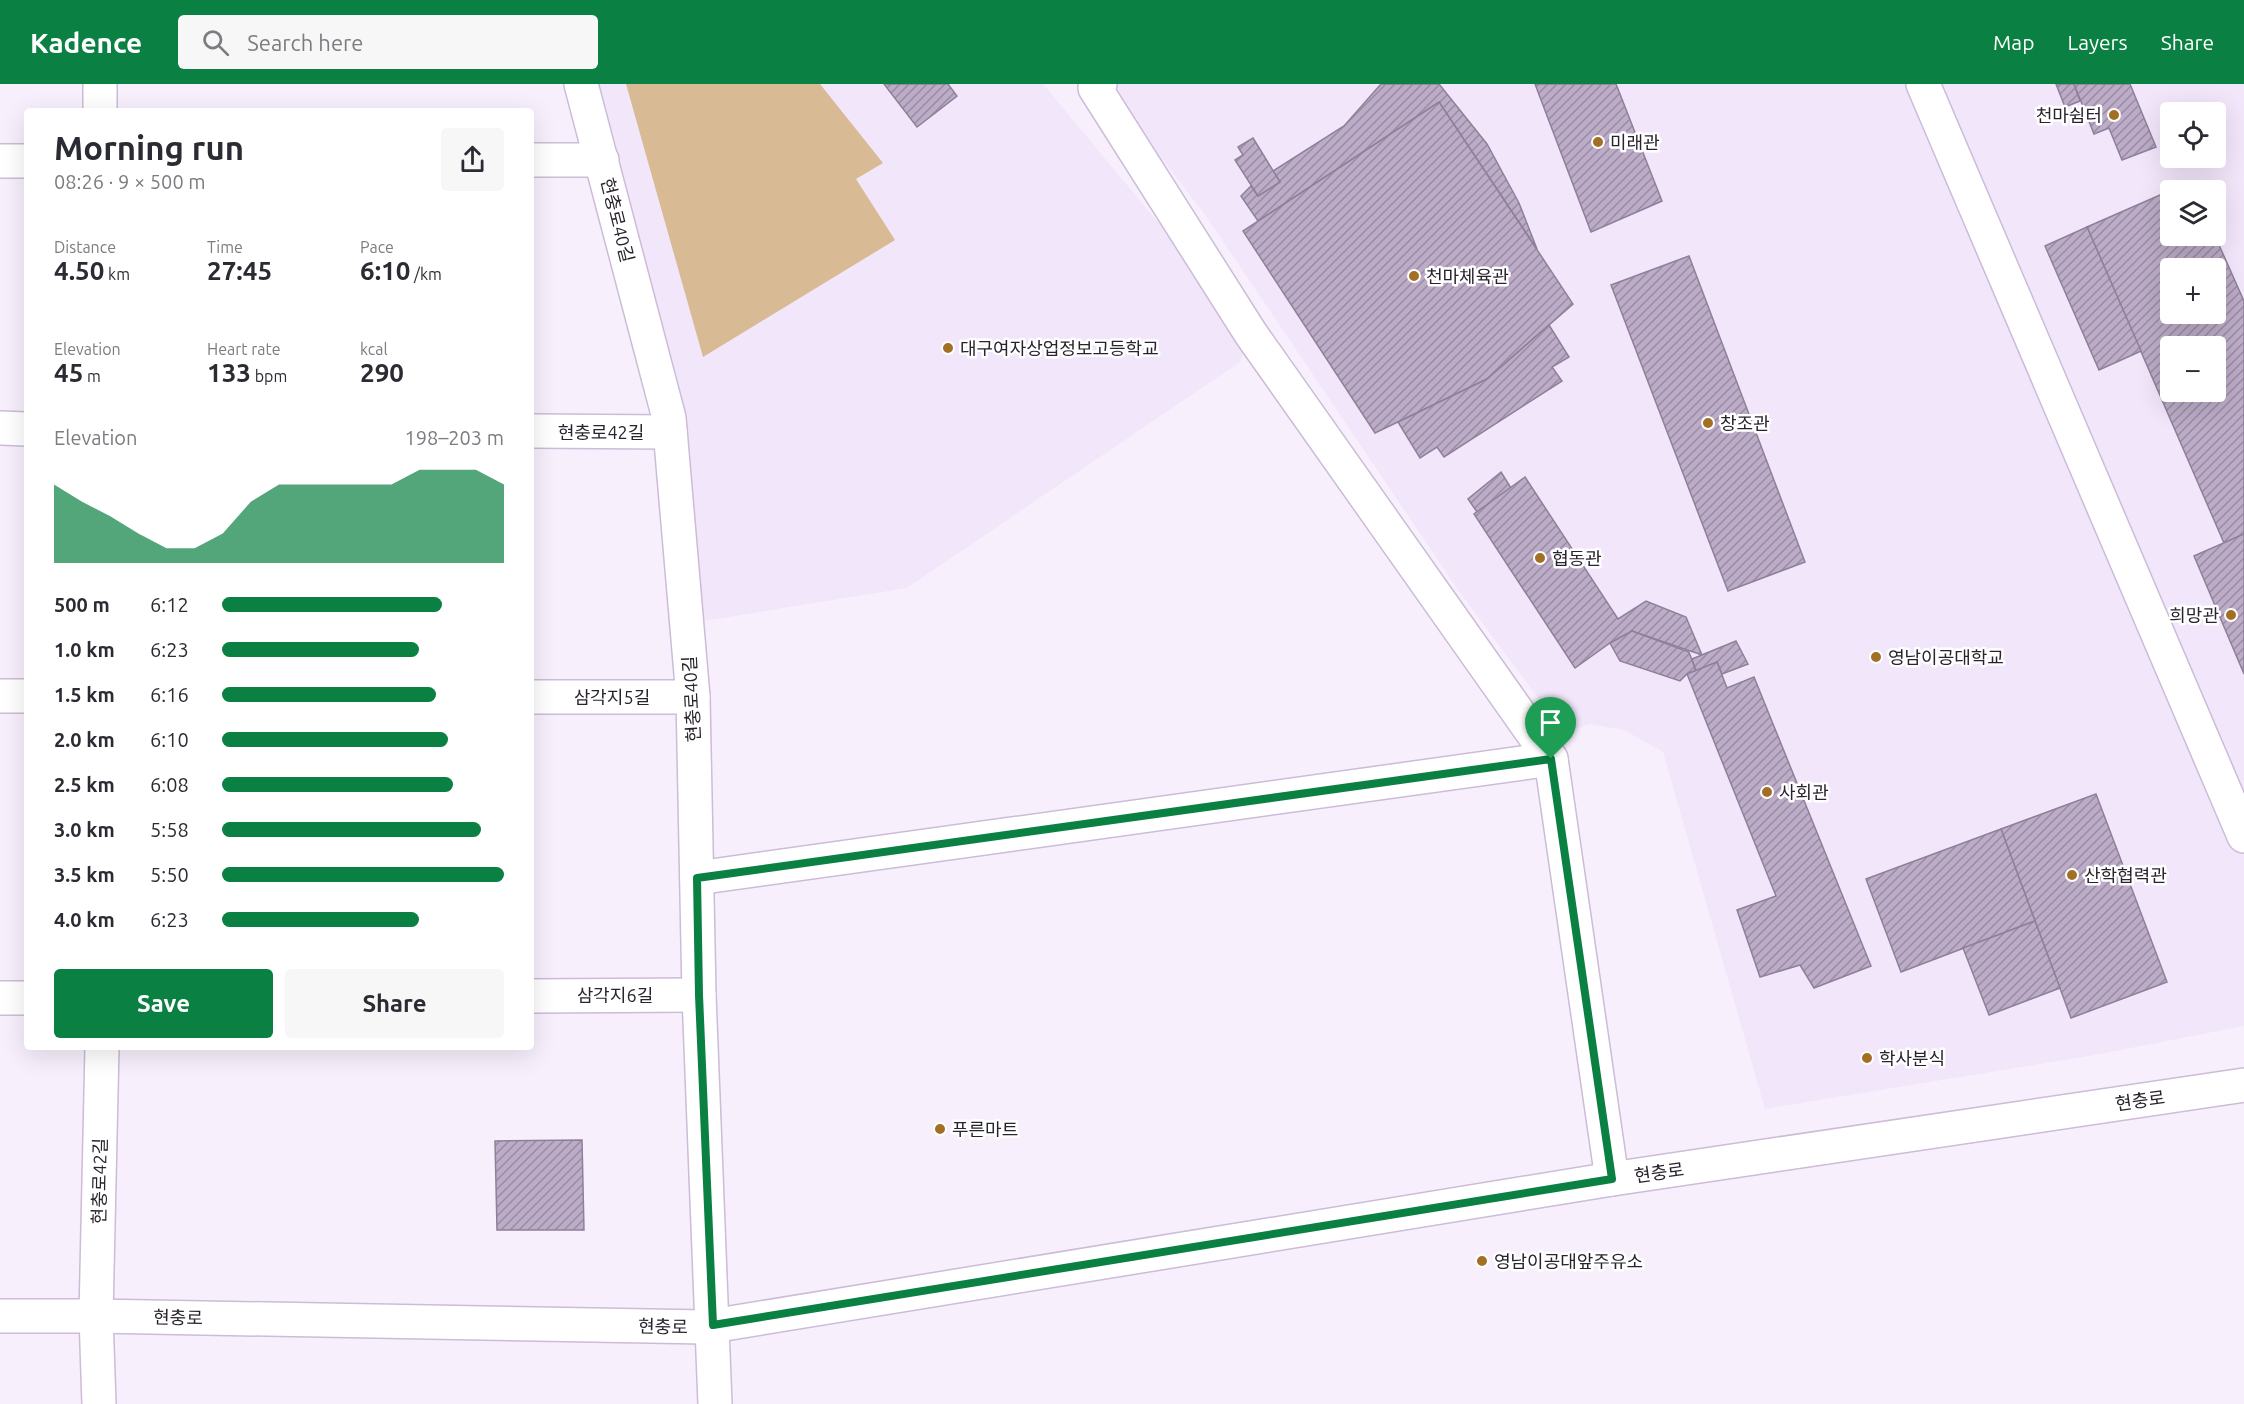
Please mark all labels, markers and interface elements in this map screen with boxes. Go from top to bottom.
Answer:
search box [178,15,598,69]
icon: search [199,26,232,59]
text: Kadence [30,27,142,58]
text: Search here [247,30,364,55]
text: Map [1993,30,2034,54]
text: Layers [2067,30,2128,54]
text: Share [2161,30,2214,54]
map controls [2160,102,2226,402]
button: locate [2160,102,2226,168]
place label: 천마쉼터 [2036,105,2102,125]
marker: 천마쉼터 [2107,108,2121,122]
button: share [441,128,504,191]
text: Morning run [54,129,244,166]
place label: 미래관 [1610,132,1660,152]
marker: 미래관 [1591,135,1605,149]
text: 08:26 · 9 × 500 m [54,170,206,193]
street label: 현충로40길 [598,176,638,264]
button: layers [2160,180,2226,246]
text: Distance [54,238,116,256]
text: Time [207,238,243,256]
text: Pace [360,238,394,256]
text: 4.50 [54,256,104,285]
text: 27:45 [207,256,272,285]
text: 6:10 [360,256,410,285]
button: + [2160,258,2226,324]
text: km [104,265,130,283]
text: /km [410,265,442,283]
place label: 천마체육관 [1426,266,1509,286]
marker: 천마체육관 [1407,269,1421,283]
button: − [2160,336,2226,402]
place label: 대구여자상업정보고등학교 [960,338,1159,358]
text: Elevation [54,340,121,358]
text: Heart rate [207,340,281,358]
text: kcal [360,340,388,358]
marker: 대구여자상업정보고등학교 [941,341,955,355]
text: 45 [54,358,83,387]
text: 133 [207,358,251,387]
text: 290 [360,358,404,387]
text: m [83,367,101,385]
text: bpm [251,367,287,385]
place label: 창조관 [1720,413,1770,433]
marker: 창조관 [1701,416,1715,430]
street label: 현충로42길 [558,422,644,442]
text: Elevation [54,426,137,449]
text: 198–203 m [405,426,504,449]
place label: 협동관 [1552,548,1602,568]
marker: 협동관 [1533,551,1547,565]
text: 500 m [54,593,110,616]
text: 6:12 [150,593,189,616]
place label: 희망관 [2169,605,2219,625]
marker: 희망관 [2224,608,2238,622]
text: 1.0 km [54,638,115,661]
text: 6:23 [150,638,189,661]
place label: 영남이공대학교 [1888,647,2004,667]
marker: 영남이공대학교 [1869,650,1883,664]
street label: 현충로40길 [679,655,703,743]
text: 1.5 km [54,683,115,706]
text: 6:16 [150,683,189,706]
street label: 삼각지5길 [574,687,650,707]
pin [1525,697,1576,759]
icon: arrive [1534,706,1567,739]
text: 2.0 km [54,728,115,751]
text: 6:10 [150,728,189,751]
text: 2.5 km [54,773,115,796]
text: 6:08 [150,773,189,796]
place label: 사회관 [1779,782,1829,802]
marker: 사회관 [1760,785,1774,799]
text: 3.0 km [54,818,115,841]
text: 5:58 [150,818,189,841]
text: 3.5 km [54,863,115,886]
text: 5:50 [150,863,189,886]
place label: 산학협력관 [2084,865,2167,885]
marker: 산학협력관 [2065,868,2079,882]
text: 4.0 km [54,908,115,931]
text: 6:23 [150,908,189,931]
button: Save [54,969,273,1038]
button: Share [285,969,504,1038]
street label: 삼각지6길 [577,985,653,1005]
place label: 학사분식 [1879,1048,1945,1068]
marker: 학사분식 [1860,1051,1874,1065]
street label: 현충로 [2114,1087,2166,1113]
place label: 푸른마트 [952,1119,1018,1139]
marker: 푸른마트 [933,1122,947,1136]
street label: 현충로42길 [88,1138,110,1224]
street label: 현충로 [1633,1159,1685,1185]
place label: 영남이공대앞주유소 [1494,1251,1643,1271]
marker: 영남이공대앞주유소 [1475,1254,1489,1268]
street label: 현충로 [153,1307,203,1327]
street label: 현충로 [638,1316,688,1336]

